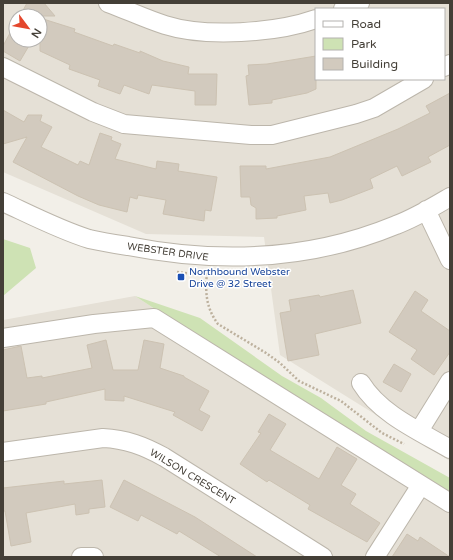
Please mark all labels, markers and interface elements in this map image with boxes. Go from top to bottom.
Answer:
north arrow [8,8,48,48]
legend [315,8,445,80]
text: Road [351,17,381,31]
text: N [28,26,44,40]
text: Park [351,37,377,51]
text: Building [351,57,398,71]
street label: WEBSTER DRIVE [126,240,209,264]
place label: Northbound Webster Drive @ 32 Street [189,266,290,290]
marker: Northbound Webster Drive @ 32 Street [176,272,186,282]
street label: WILSON CRESCENT [148,447,237,507]

